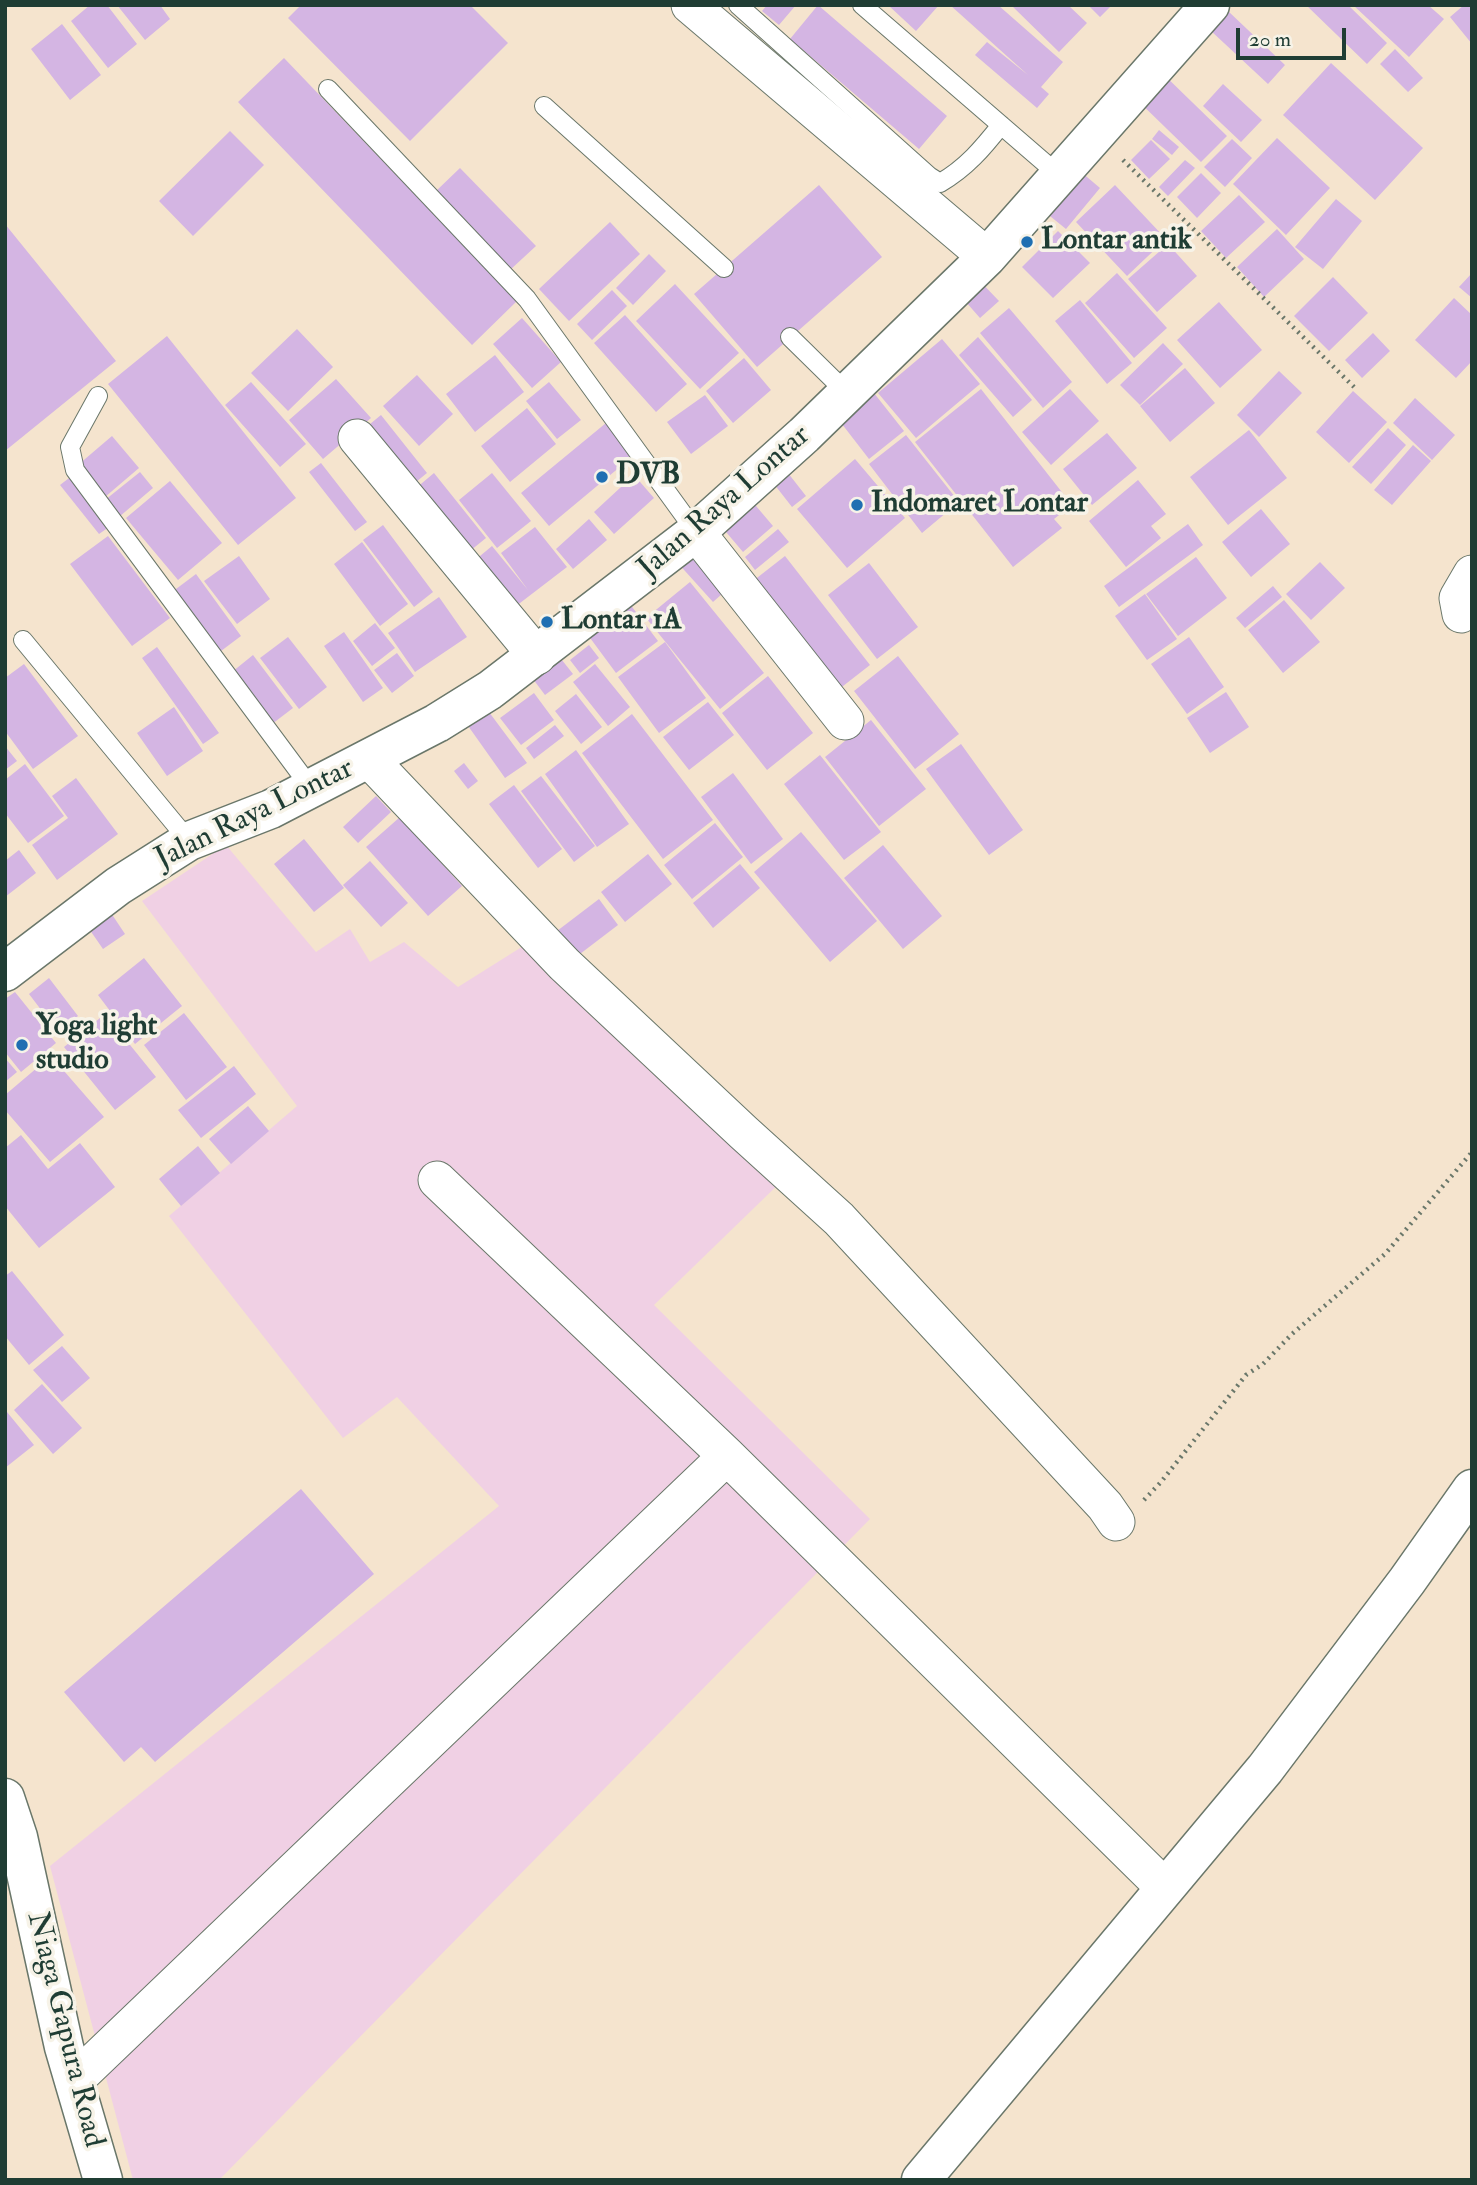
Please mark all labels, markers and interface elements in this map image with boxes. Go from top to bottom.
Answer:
scale bar [1239,14,1349,58]
text: 20 m [1249,26,1291,53]
place label: Lontar antik [1041,224,1192,260]
marker: Lontar antik [1019,234,1035,250]
street label: Jalan Raya Lontar [632,419,818,587]
place label: DVB [616,459,680,495]
marker: DVB [594,469,610,485]
place label: Indomaret Lontar [871,487,1088,523]
marker: Indomaret Lontar [849,497,865,513]
place label: Lontar 1A [561,604,682,640]
marker: Lontar 1A [539,614,555,630]
street label: Jalan Raya Lontar [150,752,360,878]
place label: Yoga light studio [36,1010,157,1080]
marker: Yoga light studio [14,1037,30,1053]
street label: Niaga Gapura Road [17,1909,111,2151]

